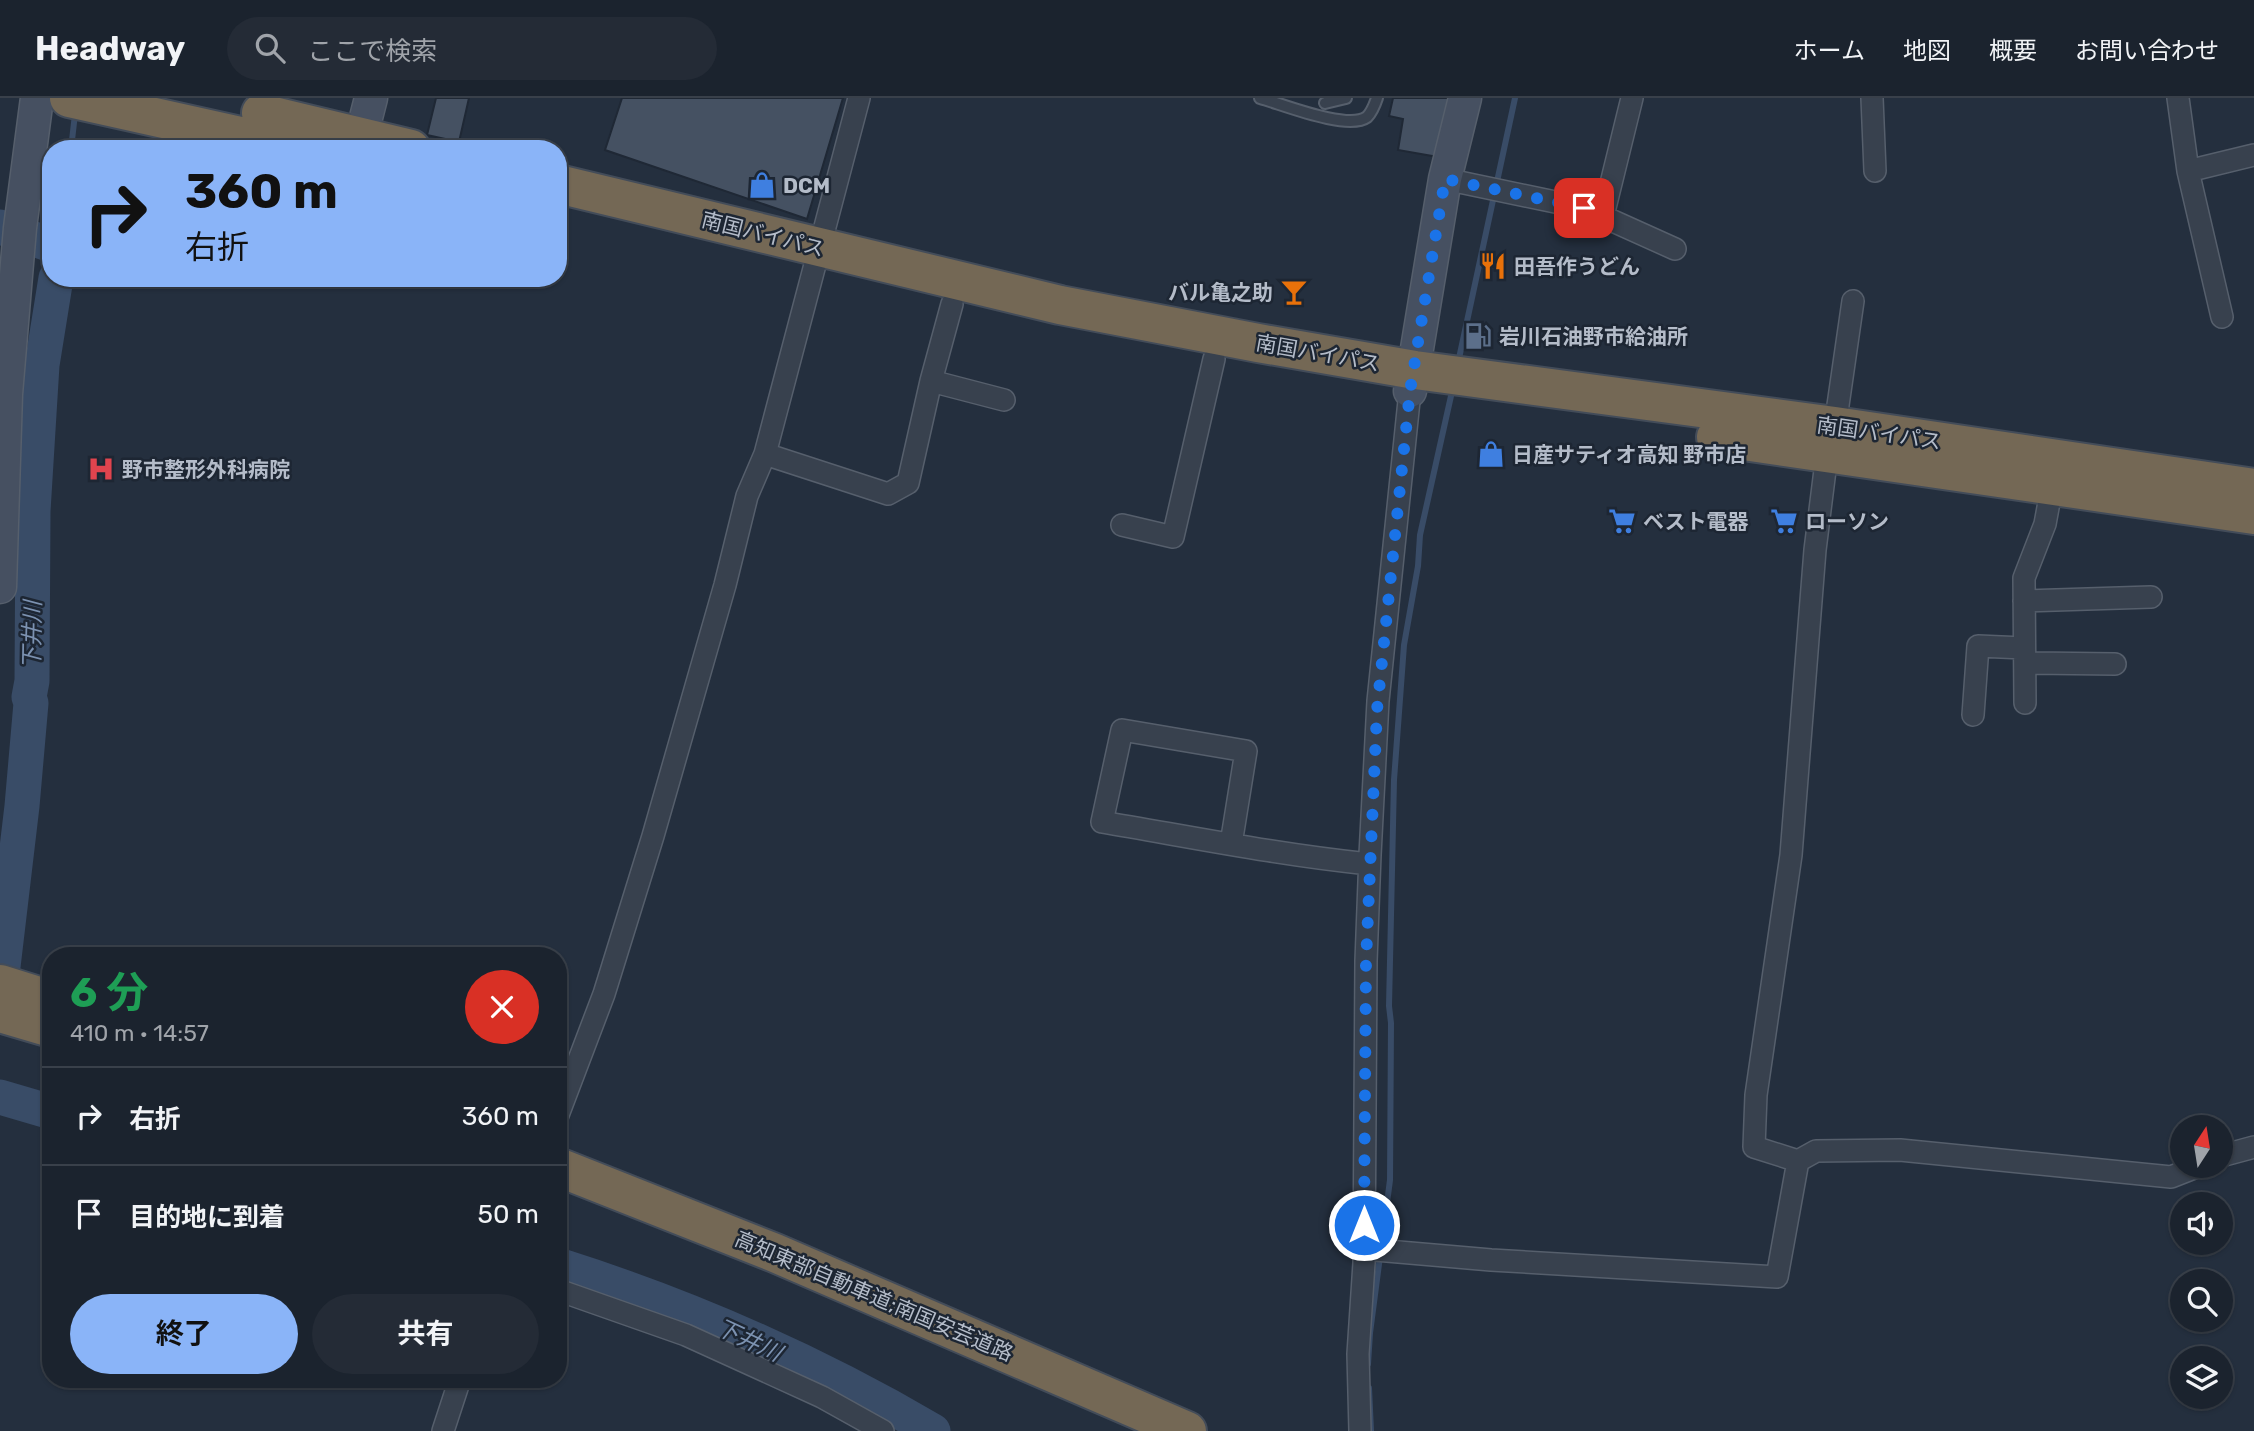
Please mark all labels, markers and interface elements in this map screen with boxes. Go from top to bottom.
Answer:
search box [227,17,717,80]
text: Headway [35,29,185,68]
icon: search [251,29,289,67]
text: ここで検索 [307,36,437,67]
text: ホーム [1794,37,1865,65]
text: 地図 [1903,37,1951,65]
text: 概要 [1989,37,2037,65]
text: お問い合わせ [2075,37,2219,65]
text: 360 m [185,162,338,220]
icon: right [70,168,161,259]
shop icon: DCM [747,170,777,200]
place label: DCM [783,173,830,198]
pin [1554,178,1614,238]
icon: arrive [1565,189,1603,227]
street label: 南国バイパス [699,207,827,261]
text: 右折 [185,228,249,266]
restaurant icon: 田吾作うどん [1478,251,1508,281]
place label: 田吾作うどん [1514,254,1640,279]
bar icon: バル亀之助 [1279,277,1309,307]
place label: バル亀之助 [1168,280,1273,305]
fuel station icon: 岩川石油野市給油所 [1463,321,1493,351]
place label: 岩川石油野市給油所 [1499,324,1688,349]
street label: 南国バイパス [1254,330,1382,376]
street label: 南国バイパス [1815,412,1943,454]
shop icon: 日産サティオ高知 野市店 [1476,439,1506,469]
place label: 日産サティオ高知 野市店 [1512,442,1746,467]
hospital icon: 野市整形外科病院 [86,454,116,484]
place label: 野市整形外科病院 [122,457,290,482]
supermarket icon: ベスト電器 [1607,506,1637,536]
supermarket icon: ローソン [1769,506,1799,536]
place label: ベスト電器 [1643,509,1748,534]
place label: ローソン [1805,509,1889,534]
water label: 下井川 [17,597,47,670]
text: 6 分 [70,968,148,1018]
button: close [465,970,539,1044]
text: 410 m · 14:57 [70,1019,209,1047]
icon: right [70,1097,108,1135]
text: 360 m [462,1101,539,1132]
text: 右折 [129,1104,181,1135]
north arrow [2170,1115,2233,1178]
map controls [2170,1115,2233,1409]
position arrow [1327,1188,1401,1262]
button: sound [2170,1192,2233,1255]
icon: arrive [70,1195,108,1233]
text: 50 m [478,1199,539,1230]
text: 目的地に到着 [129,1202,285,1233]
street label: 高知東部自動車道;南国安芸道路 [731,1226,1017,1366]
button: search [2170,1269,2233,1332]
button: 終了 [70,1294,298,1374]
button: 共有 [312,1294,539,1374]
water label: 下井川 [712,1313,789,1369]
button: layers [2170,1346,2233,1409]

